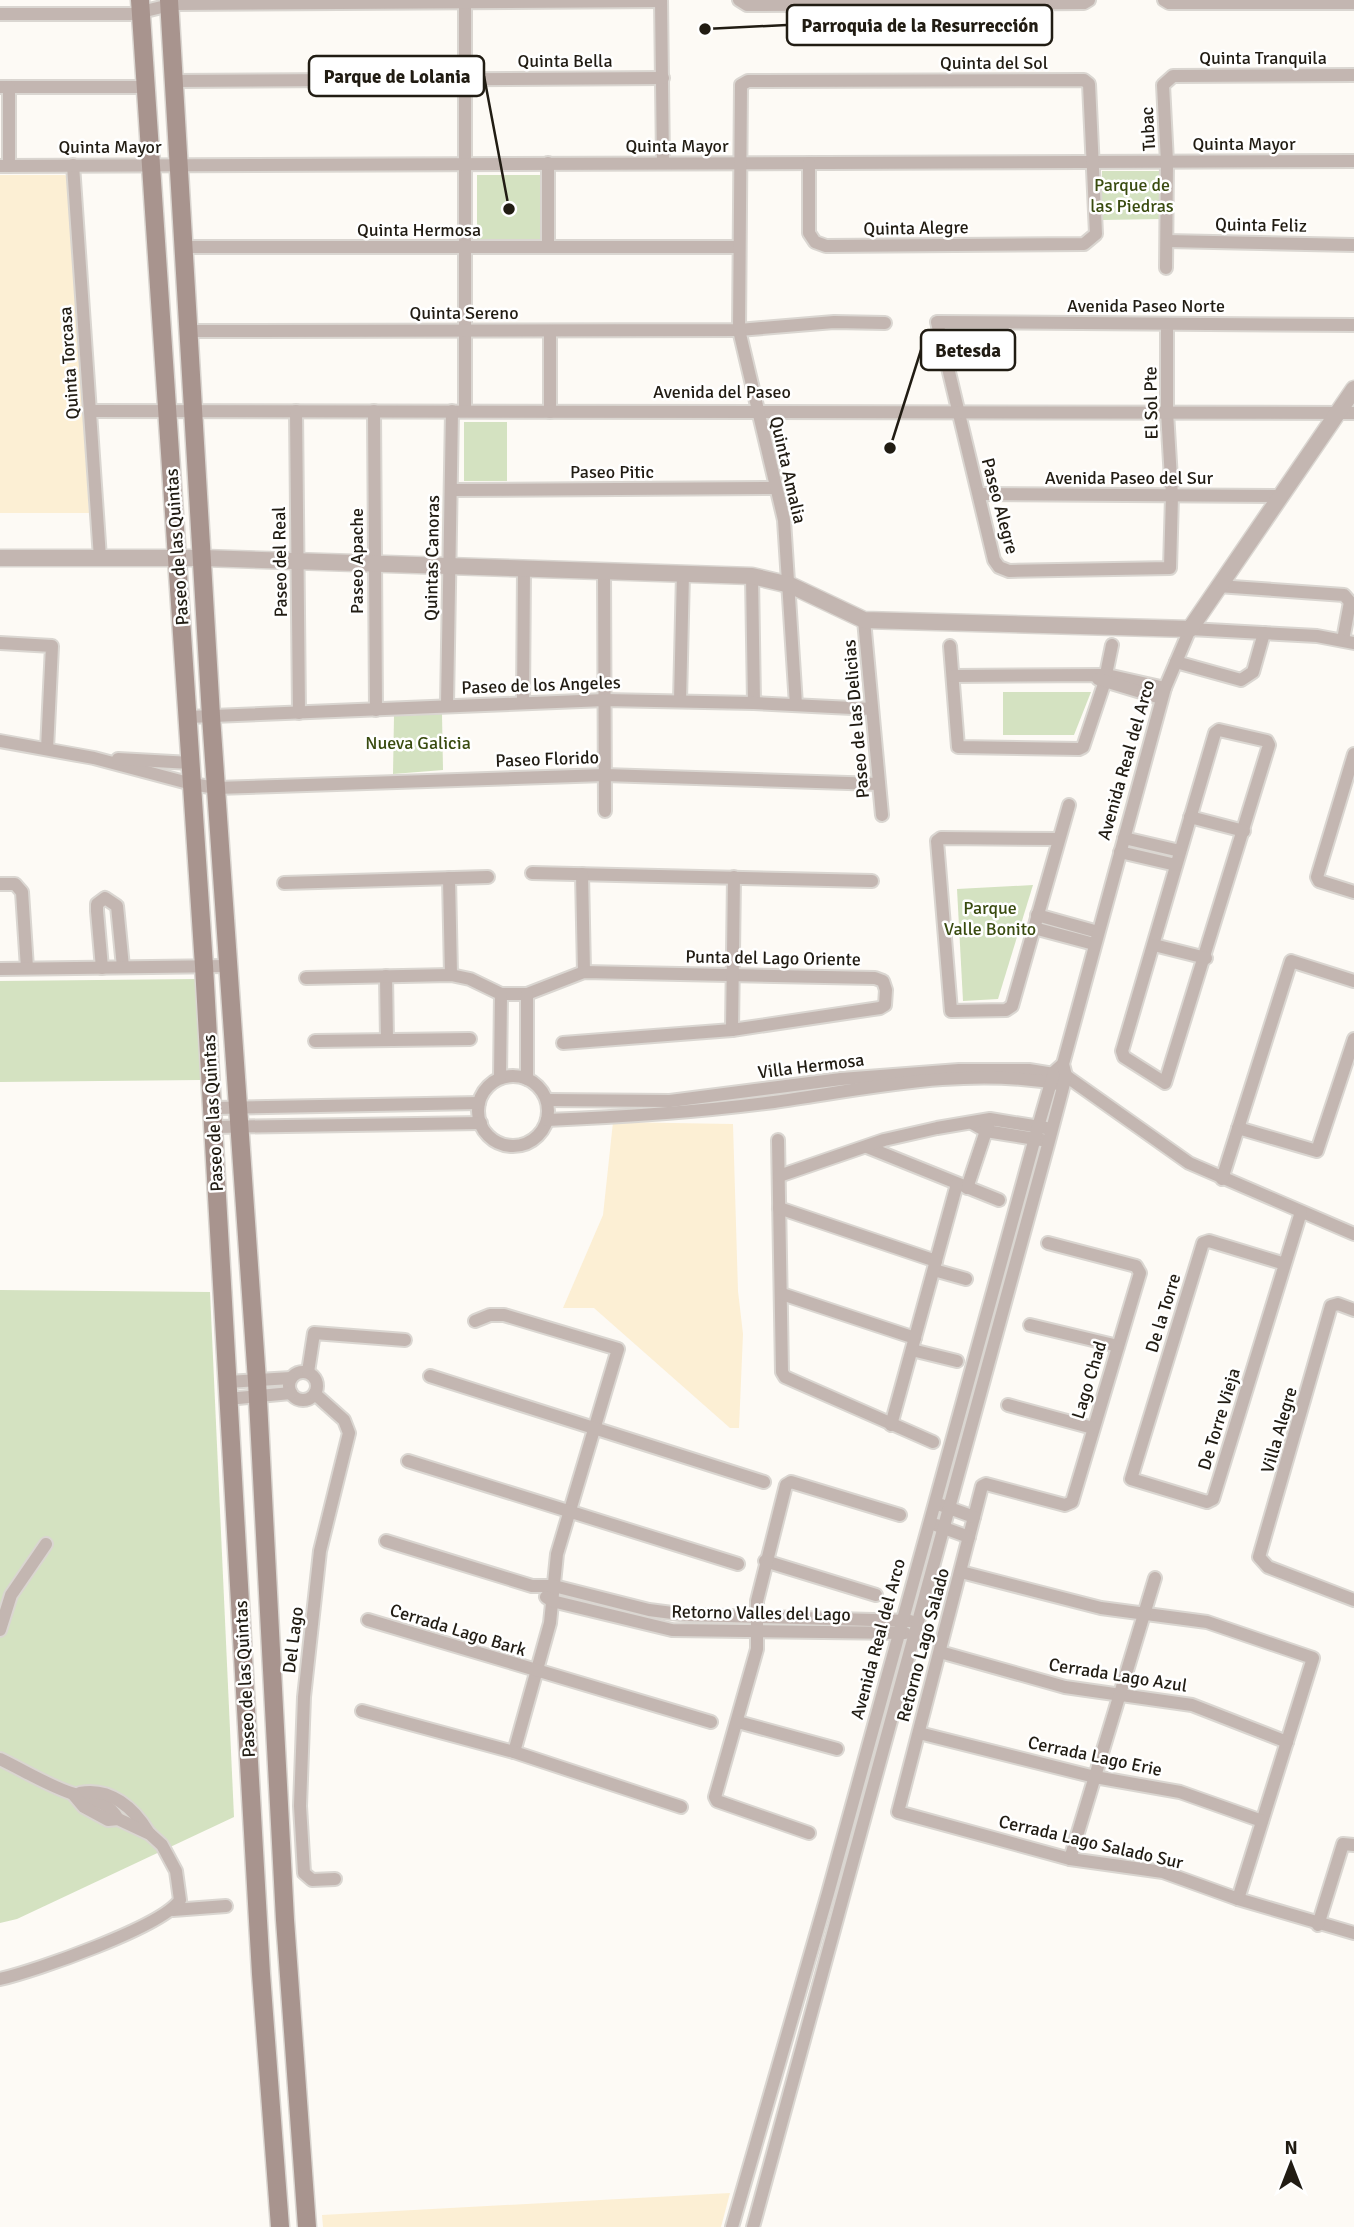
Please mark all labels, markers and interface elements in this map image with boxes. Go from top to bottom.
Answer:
callout: Parroquia de la Resurrección [787,5,1052,45]
text: Parroquia de la Resurrección [801,14,1039,38]
street label: Quinta Tranquila [1199,47,1327,69]
street label: Quinta Bella [517,50,613,72]
street label: Quinta del Sol [940,52,1048,74]
callout: Parque de Lolania [309,56,484,96]
text: Parque de Lolania [323,65,471,89]
street label: Tubac [1136,106,1160,152]
street label: Quinta Mayor [1192,133,1296,155]
street label: Quinta Mayor [625,135,729,157]
street label: Quinta Mayor [58,136,162,158]
park label: Parque de las Piedras [1090,174,1174,217]
street label: Quinta Feliz [1215,213,1307,237]
street label: Quinta Alegre [863,216,969,240]
street label: Quinta Hermosa [357,219,481,241]
street label: Avenida Paseo Norte [1067,295,1225,317]
street label: Quinta Sereno [409,302,519,324]
street label: Quinta Torcasa [54,306,84,420]
callout: Betesda [921,330,1015,370]
text: Betesda [935,339,1001,363]
street label: El Sol Pte [1139,366,1163,440]
street label: Avenida del Paseo [653,381,791,403]
street label: Quinta Amalia [765,414,811,526]
street label: Paseo Alegre [977,455,1023,557]
street label: Paseo Pitic [570,461,654,483]
street label: Avenida Paseo del Sur [1045,467,1214,489]
street label: Paseo de las Quintas [161,468,193,626]
street label: Quintas Canoras [420,495,444,621]
street label: Paseo del Real [268,506,292,618]
street label: Paseo Apache [346,508,368,614]
street label: Paseo de las Delicias [838,639,874,799]
street label: Paseo de los Angeles [461,671,621,699]
street label: Avenida Real del Arco [1093,677,1159,843]
park label: Nueva Galicia [365,732,471,754]
street label: Paseo Florido [495,746,599,772]
park label: Parque Valle Bonito [944,897,1036,940]
street label: Punta del Lago Oriente [685,945,861,971]
street label: Paseo de las Quintas [198,1034,228,1192]
street label: Villa Hermosa [756,1049,866,1083]
street label: De la Torre [1141,1271,1185,1355]
street label: Lago Chad [1067,1338,1111,1422]
street label: De Torre Vieja [1193,1365,1245,1473]
street label: Villa Alegre [1256,1384,1302,1476]
street label: Avenida Real del Arco [846,1556,910,1722]
street label: Retorno Lago Salado [892,1566,954,1724]
street label: Cerrada Lago Bark [387,1599,529,1661]
street label: Paseo de las Quintas [230,1600,260,1758]
street label: Retorno Valles del Lago [671,1600,851,1626]
street label: Del Lago [278,1605,308,1675]
street label: Cerrada Lago Azul [1047,1653,1189,1697]
street label: Cerrada Lago Erie [1026,1731,1164,1781]
street label: Cerrada Lago Salado Sur [997,1810,1186,1874]
north arrow [1256,2129,1326,2199]
text: N [1284,2136,1298,2160]

